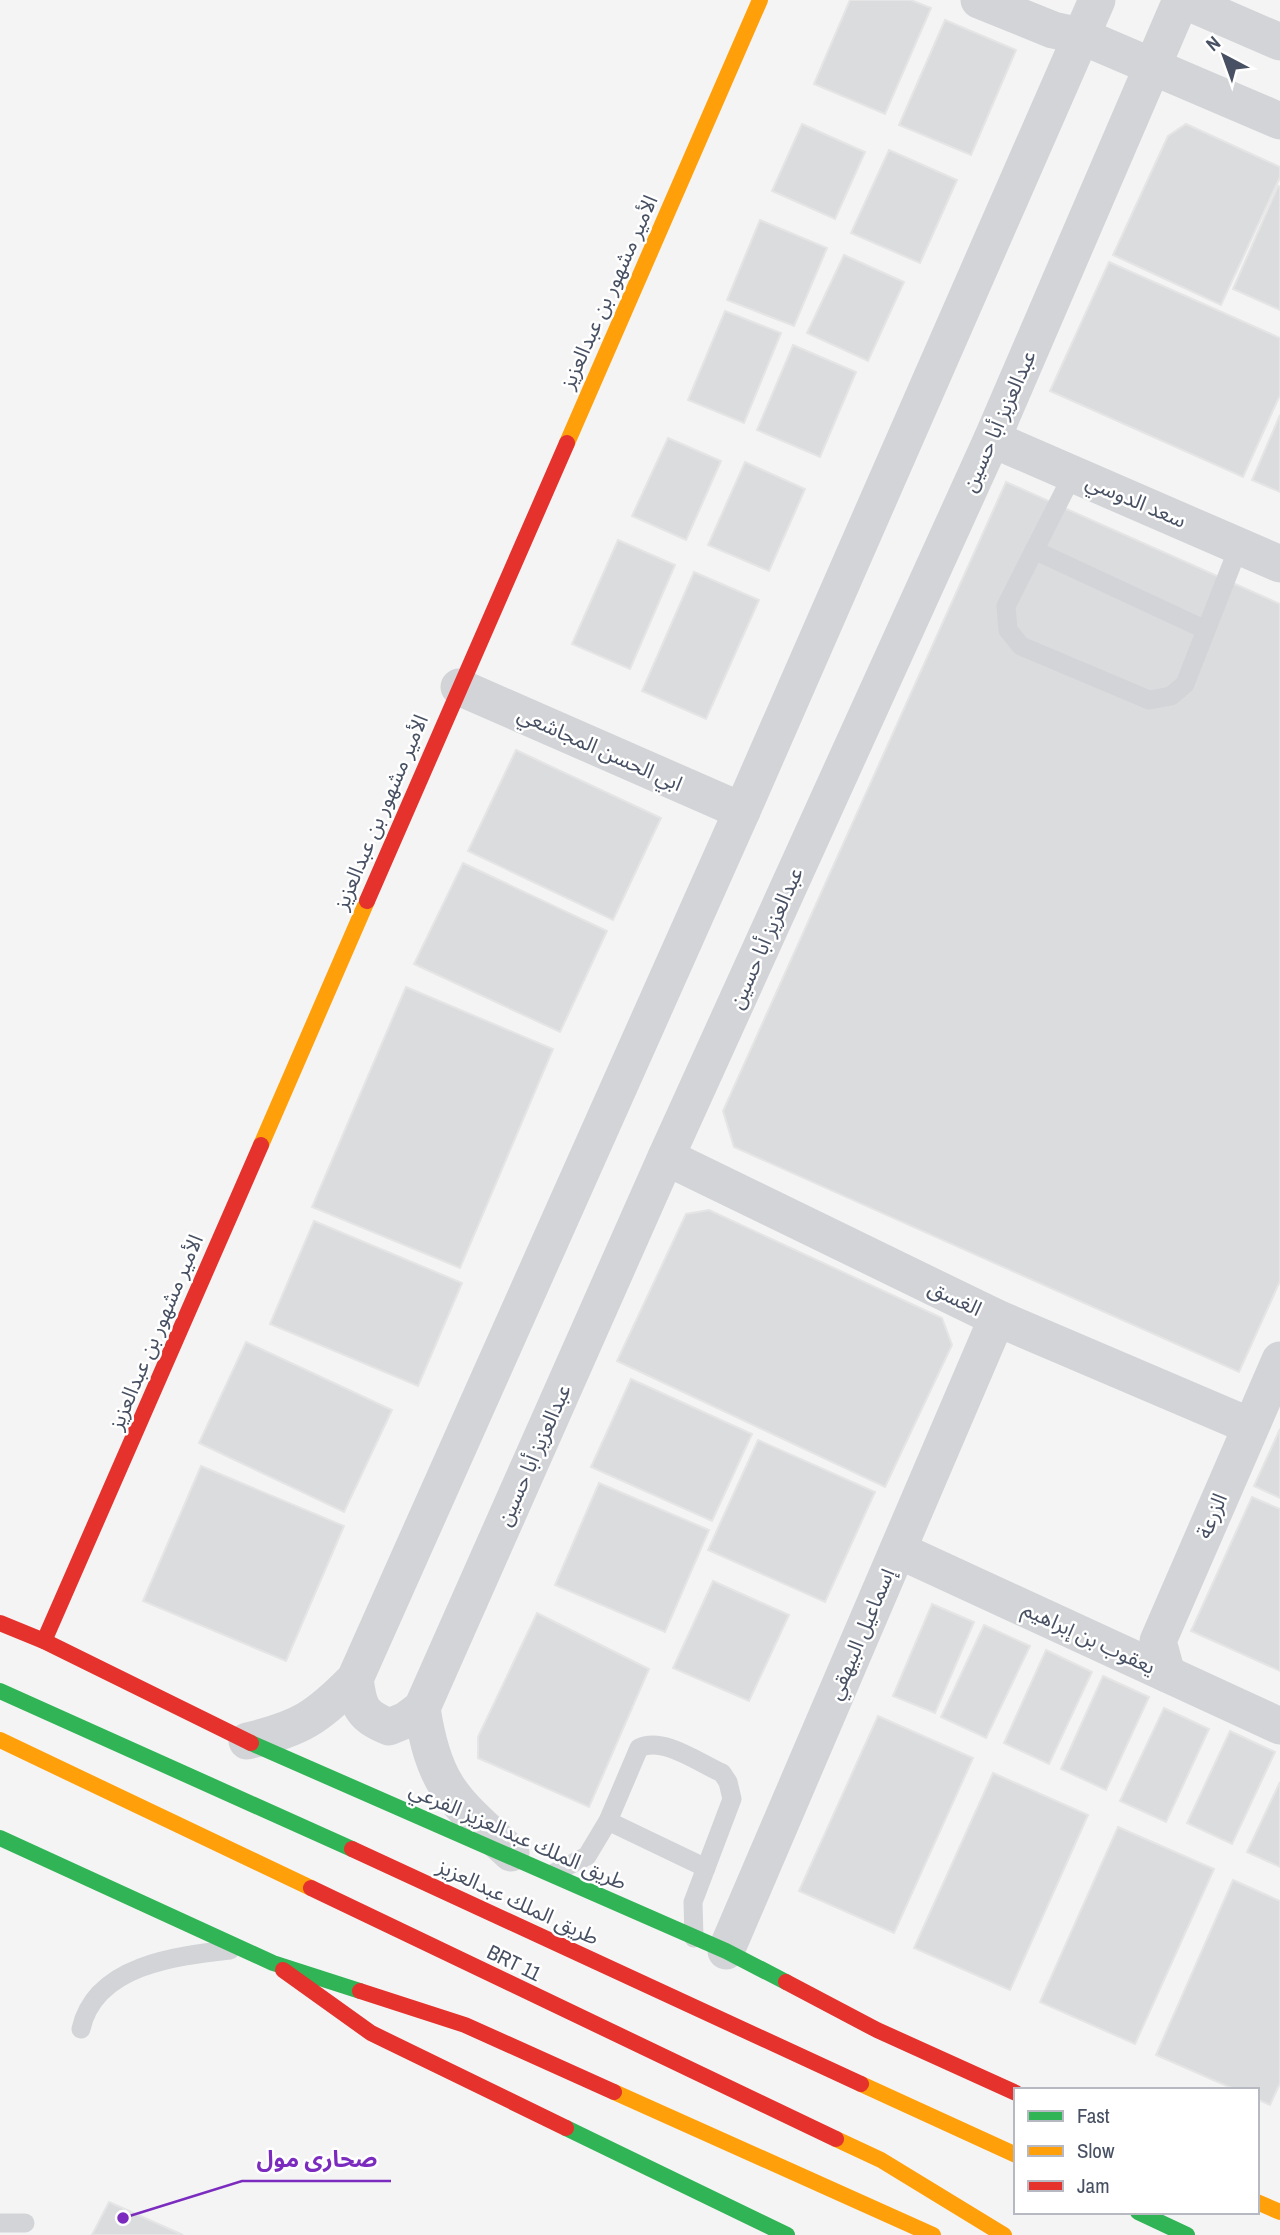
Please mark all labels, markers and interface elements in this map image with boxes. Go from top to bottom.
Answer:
north arrow [1189,21,1259,91]
text: N [1200,30,1226,57]
street label: الأمير مشهور بن عبدالعزيز [552,190,664,394]
street label: عبدالعزيز أبا حسين [954,345,1043,496]
street label: سعد الدوسي [1081,466,1191,536]
street label: ابي الحسن المجاشعي [512,699,687,800]
street label: الأمير مشهور بن عبدالعزيز [326,710,435,915]
street label: عبدالعزيز أبا حسين [721,862,810,1013]
street label: الأمير مشهور بن عبدالعزيز [101,1230,210,1435]
street label: الغسق [924,1272,987,1323]
street label: عبدالعزيز أبا حسين [489,1379,578,1530]
street label: الزرعة [1189,1489,1234,1543]
street label: إسماعيل البيهقي [820,1563,903,1705]
street label: يعقوب بن إبراهيم [1017,1594,1161,1682]
street label: طريق الملك عبدالعزيز الفرعي [404,1774,631,1898]
street label: طريق الملك عبدالعزيز [432,1851,604,1952]
street label: BRT 11 [482,1937,546,1988]
legend [1014,2088,1259,2214]
text: Fast [1077,2101,1110,2130]
text: Slow [1077,2136,1115,2165]
callout: صحارى مول [242,2137,391,2181]
text: صحارى مول [257,2143,377,2174]
text: Jam [1077,2171,1110,2200]

